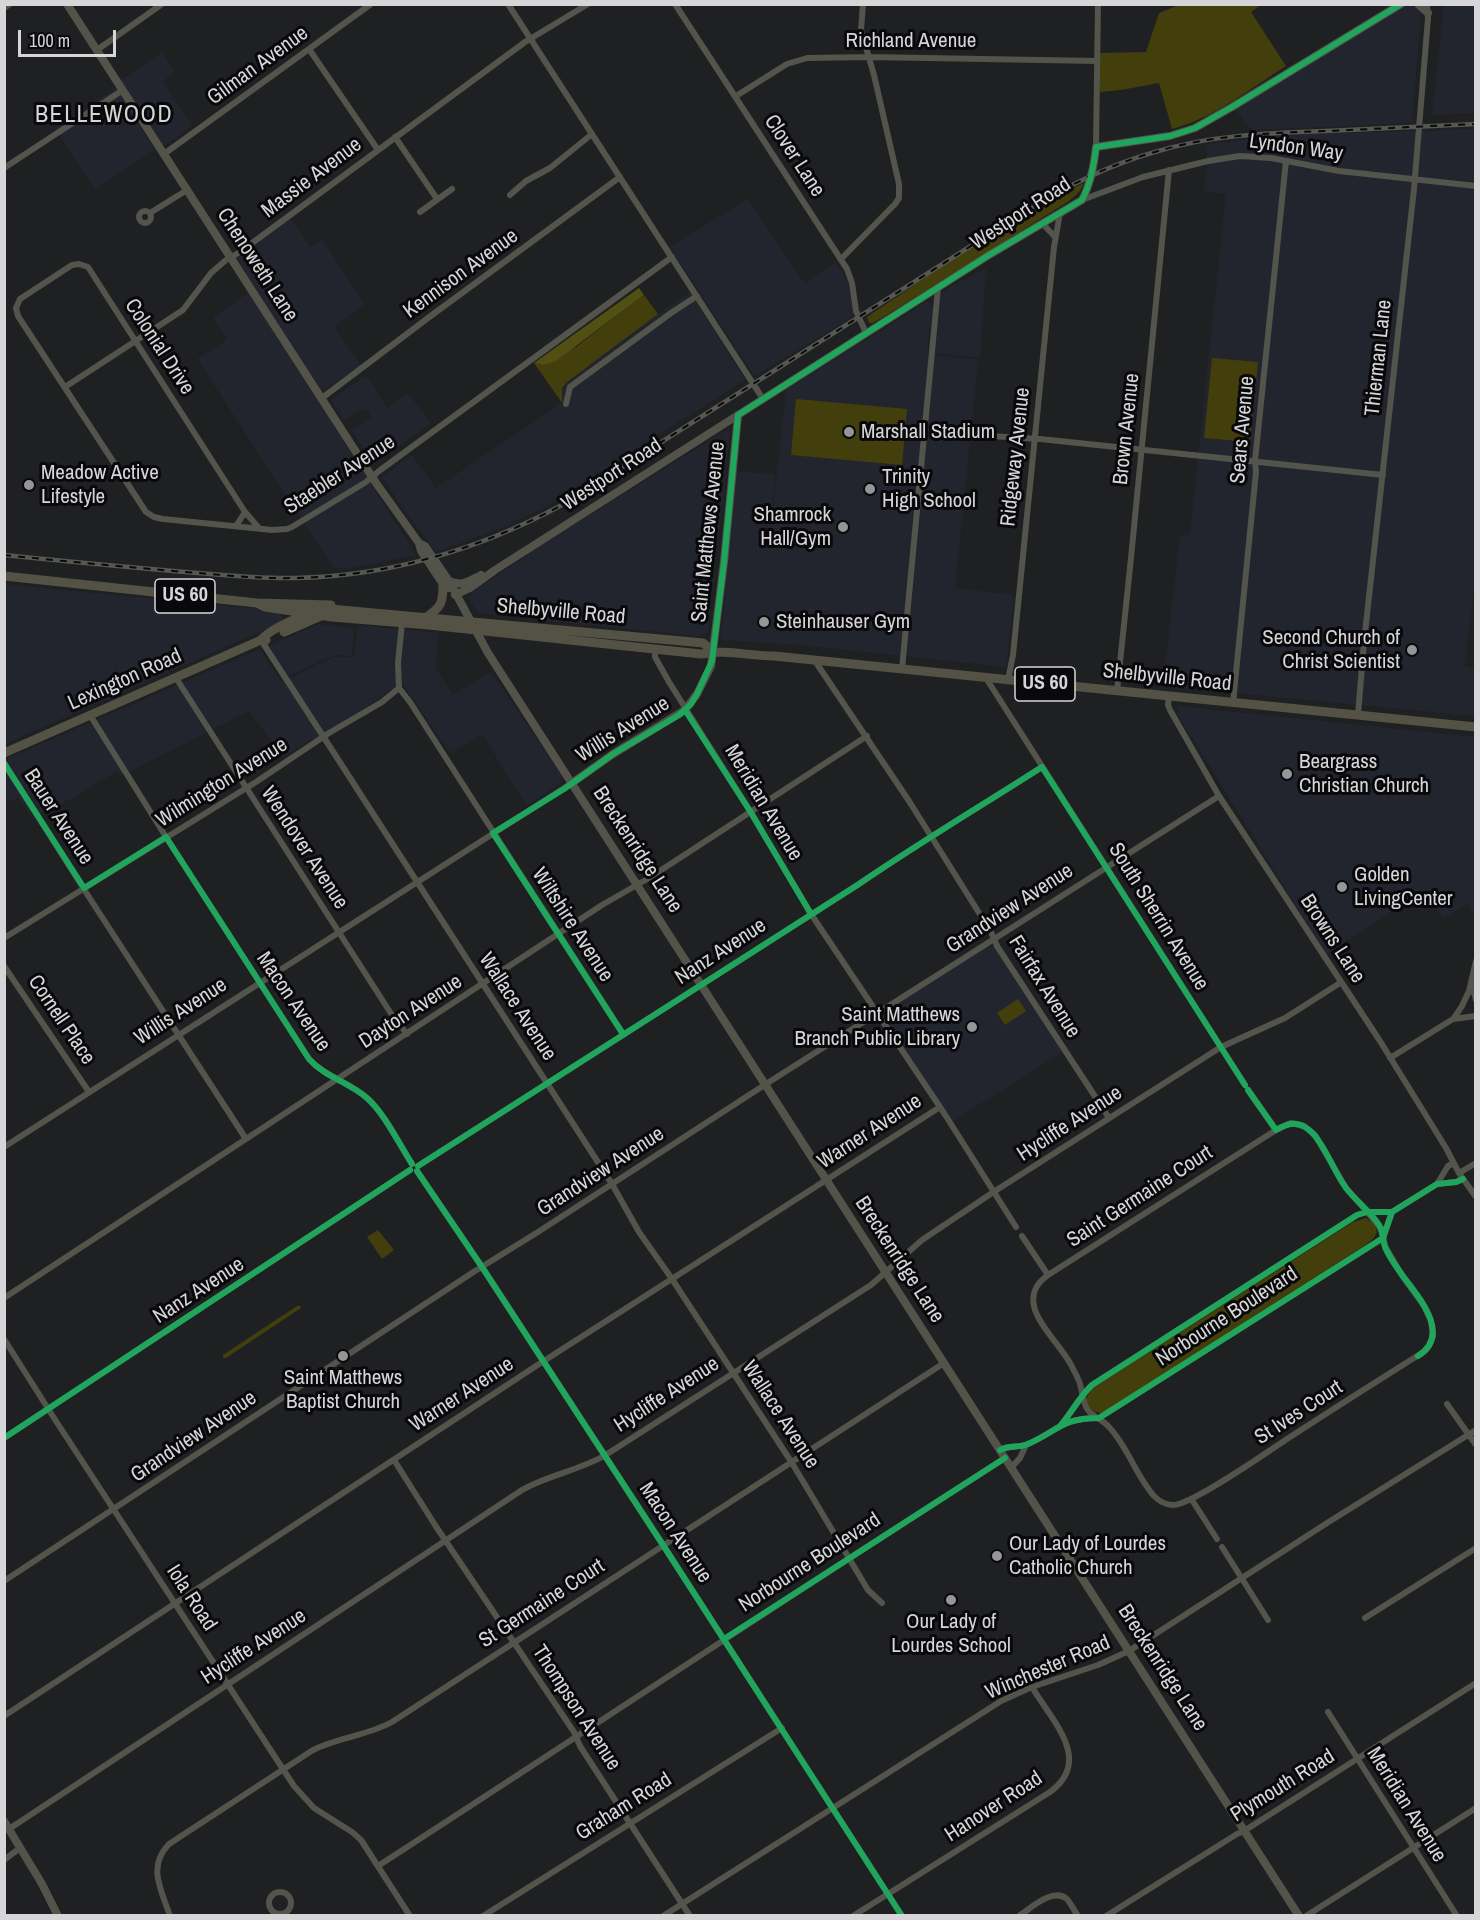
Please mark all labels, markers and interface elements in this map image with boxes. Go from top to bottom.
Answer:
scale bar [21,18,118,56]
street label: Gilman Avenue [203,21,313,111]
text: 100 m [29,28,70,53]
street label: Richland Avenue [846,28,976,54]
district label: BELLEWOOD [35,102,173,130]
street label: Clover Lane [758,110,830,202]
street label: Lyndon Way [1247,129,1345,167]
street label: Massie Avenue [257,132,367,224]
street label: Westport Road [966,172,1076,256]
street label: Chenoweth Lane [211,204,303,326]
street label: Kennison Avenue [399,224,523,324]
street label: Colonial Drive [119,294,199,400]
street label: Thierman Lane [1360,299,1398,417]
street label: Brown Avenue [1109,372,1145,486]
street label: Sears Avenue [1226,375,1260,485]
street label: Ridgeway Avenue [996,386,1036,528]
place label: Marshall Stadium [861,419,995,445]
marker: Marshall Stadium [842,425,856,439]
street label: Staebler Avenue [280,430,400,520]
street label: Westport Road [557,433,667,517]
street label: Saint Matthews Avenue [687,440,731,624]
place label: Meadow Active Lifestyle [41,460,159,510]
place label: Trinity High School [882,464,976,514]
marker: Meadow Active Lifestyle [22,478,36,492]
marker: Trinity High School [863,482,877,496]
place label: Shamrock Hall/Gym [753,502,831,552]
marker: Shamrock Hall/Gym [836,520,850,534]
road number: US 60 [155,579,215,613]
street label: Shelbyville Road [496,594,626,630]
place label: Steinhauser Gym [776,609,910,635]
marker: Steinhauser Gym [757,615,771,629]
place label: Second Church of Christ Scientist [1262,625,1400,675]
marker: Second Church of Christ Scientist [1405,643,1419,657]
street label: Lexington Road [64,644,186,716]
street label: Shelbyville Road [1101,659,1233,697]
road number: US 60 [1015,667,1075,701]
street label: Willis Avenue [572,691,674,769]
street label: Wilmington Avenue [152,733,292,833]
street label: Meridian Avenue [719,740,807,866]
place label: Beargrass Christian Church [1299,749,1429,799]
street label: Bauer Avenue [18,764,98,870]
marker: Beargrass Christian Church [1280,767,1294,781]
street label: Wendover Avenue [255,782,353,914]
street label: Breckenridge Lane [587,782,687,918]
street label: South Sherrin Avenue [1102,839,1214,995]
street label: Grandview Avenue [942,859,1078,959]
place label: Golden LivingCenter [1354,862,1453,912]
street label: Wiltshire Avenue [526,863,618,987]
marker: Golden LivingCenter [1335,880,1349,894]
street label: Browns Lane [1294,890,1370,988]
street label: Nanz Avenue [671,913,771,991]
street label: Fairfax Avenue [1003,931,1085,1043]
street label: Macon Avenue [251,947,335,1057]
street label: Wallace Avenue [473,948,561,1066]
street label: Dayton Avenue [355,969,467,1055]
street label: Cornell Place [22,971,100,1069]
street label: Willis Avenue [130,973,232,1051]
place label: Saint Matthews Branch Public Library [794,1002,960,1052]
marker: Saint Matthews Branch Public Library [965,1020,979,1034]
street label: Hycliffe Avenue [1013,1081,1127,1167]
street label: Warner Avenue [813,1089,927,1175]
street label: Grandview Avenue [533,1122,669,1222]
street label: Saint Germaine Court [1062,1141,1218,1253]
street label: Breckenridge Lane [849,1192,949,1328]
street label: Nanz Avenue [149,1252,249,1330]
street label: Norbourne Boulevard [1152,1262,1302,1372]
marker: Saint Matthews Baptist Church [336,1349,350,1363]
street label: Warner Avenue [405,1352,519,1438]
street label: Hycliffe Avenue [610,1352,724,1438]
street label: Wallace Avenue [736,1356,824,1474]
place label: Saint Matthews Baptist Church [284,1365,402,1415]
street label: St Ives Court [1250,1375,1348,1451]
street label: Grandview Avenue [126,1386,262,1488]
street label: Macon Avenue [633,1478,717,1588]
street label: Norbourne Boulevard [735,1508,885,1618]
place label: Our Lady of Lourdes Catholic Church [1009,1531,1166,1581]
marker: Our Lady of Lourdes Catholic Church [990,1549,1004,1563]
street label: St Germaine Court [475,1554,609,1654]
street label: Iola Road [160,1560,222,1636]
marker: Our Lady of Lourdes School [944,1593,958,1607]
street label: Breckenridge Lane [1112,1600,1212,1736]
street label: Hycliffe Avenue [197,1604,311,1690]
place label: Our Lady of Lourdes School [891,1609,1011,1659]
street label: Winchester Road [982,1630,1114,1706]
street label: Thompson Avenue [526,1641,626,1775]
street label: Meridian Avenue [1361,1743,1451,1867]
street label: Plymouth Road [1226,1744,1340,1828]
street label: Hanover Road [941,1766,1047,1848]
street label: Graham Road [571,1768,677,1846]

